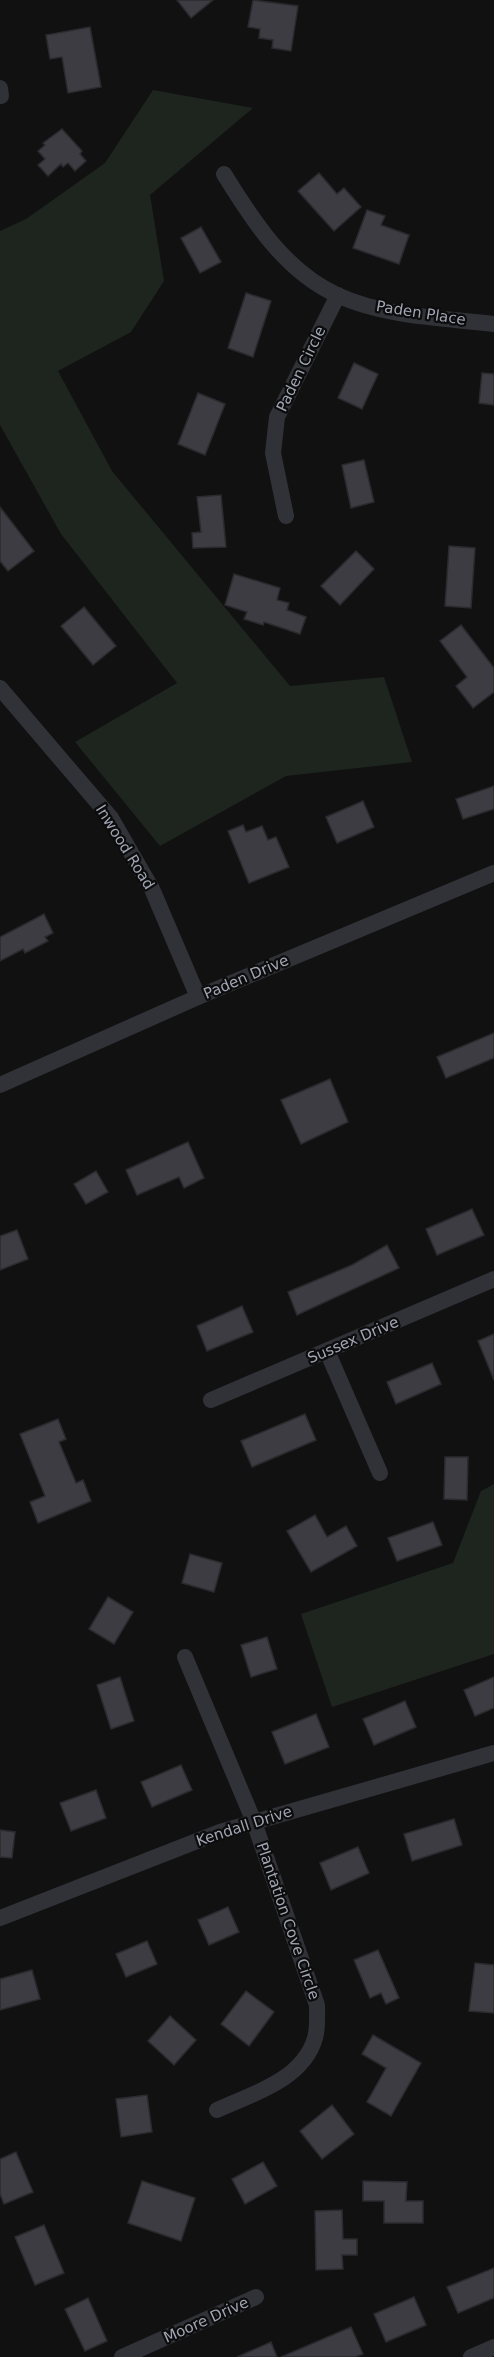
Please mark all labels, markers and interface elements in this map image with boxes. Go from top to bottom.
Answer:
street label: Paden Place [375,297,467,329]
street label: Paden Circle [273,323,329,415]
street label: Inwood Road [92,801,158,893]
street label: Paden Drive [201,951,291,1003]
street label: Sussex Drive [305,1313,401,1367]
street label: Kendall Drive [194,1802,294,1850]
street label: Plantation Cove Circle [253,1840,323,2002]
street label: Moore Drive [161,2293,251,2347]

